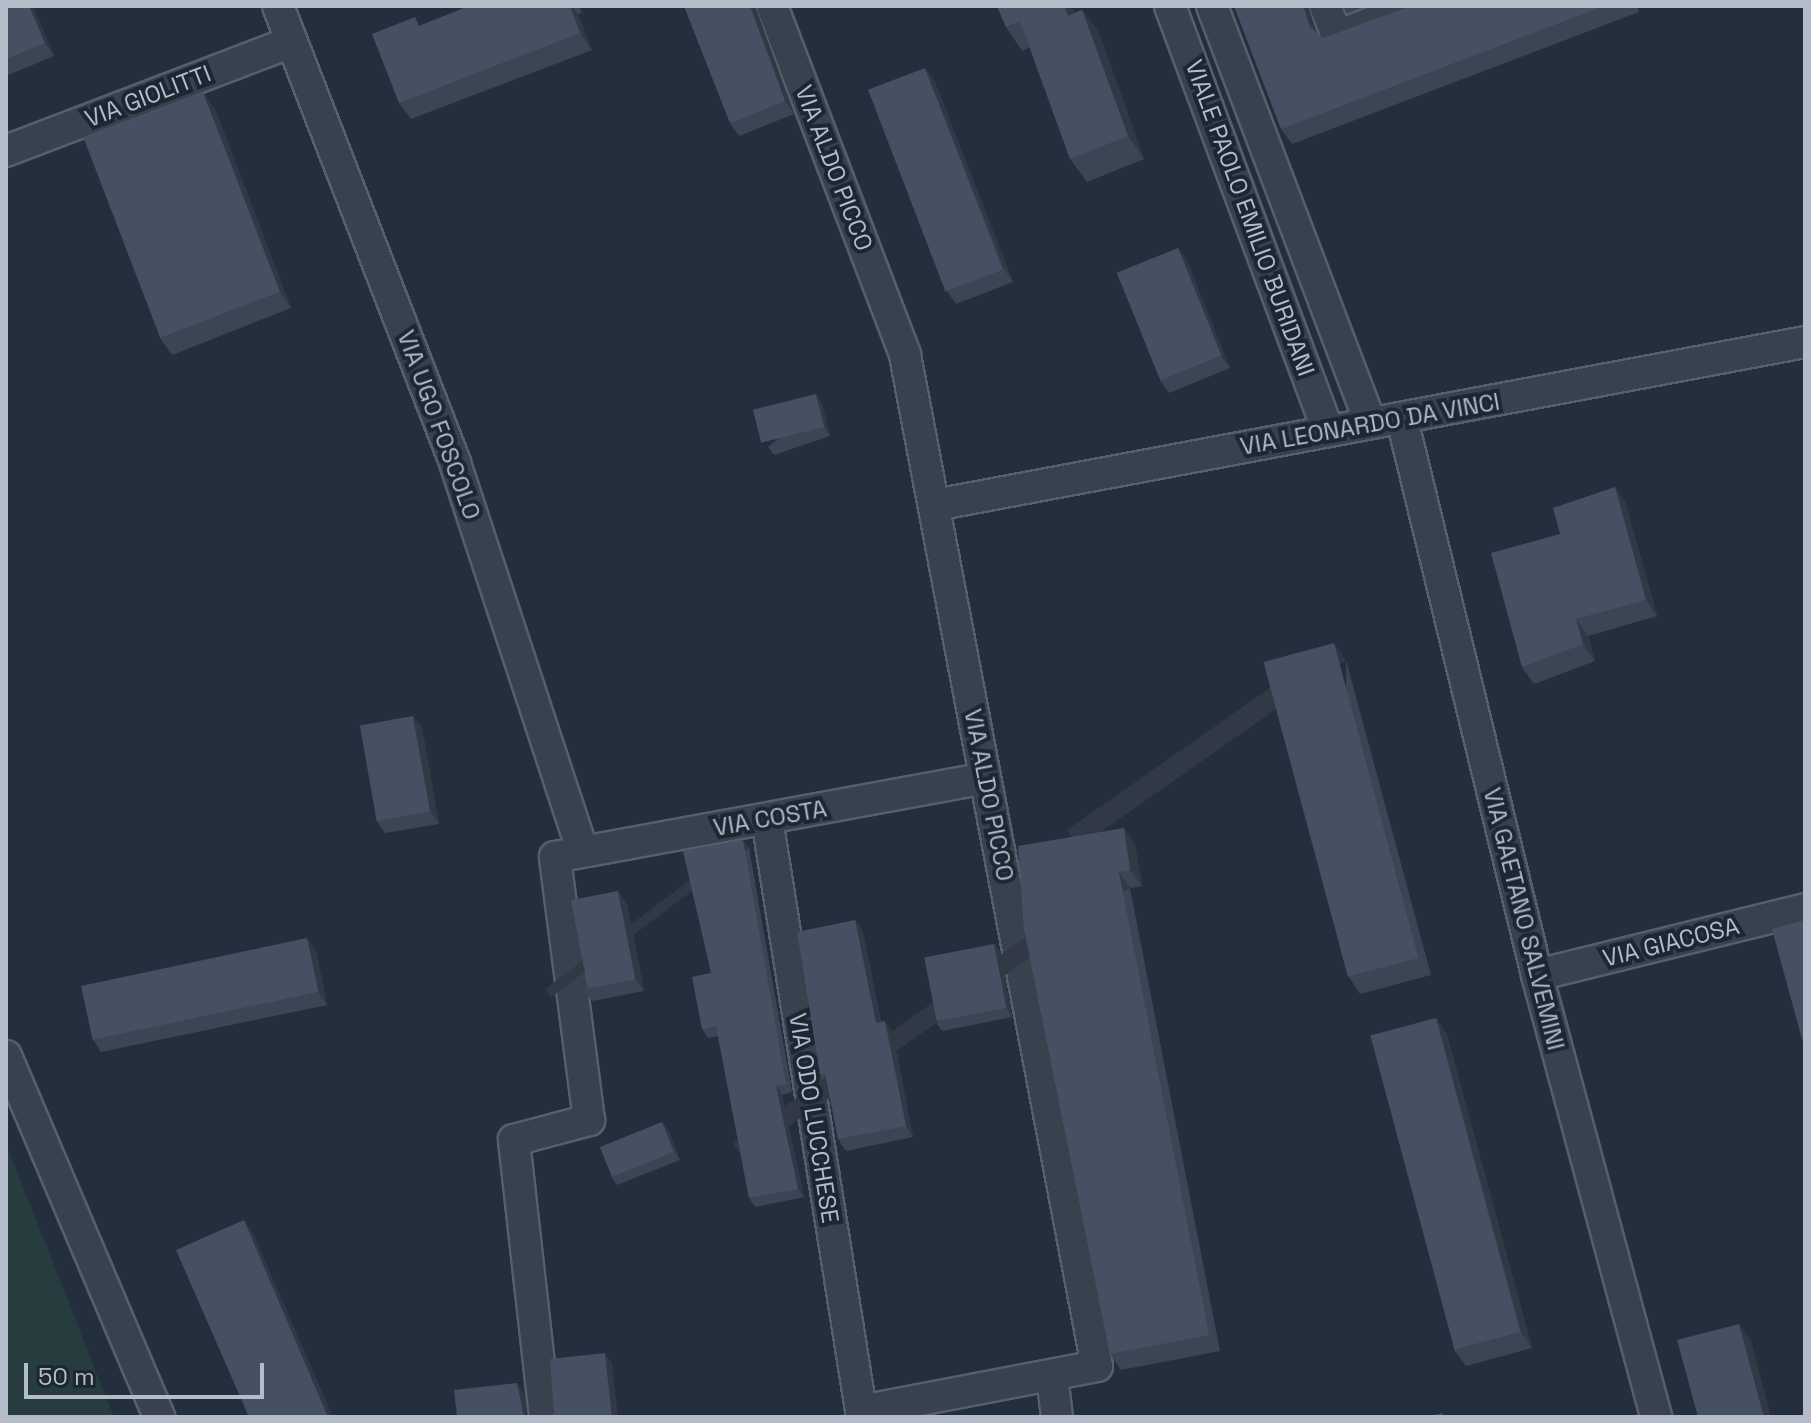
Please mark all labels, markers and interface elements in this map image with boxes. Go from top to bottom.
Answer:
street label: VIALE PAOLO EMILIO BURIDANI [1179,56,1321,380]
street label: VIA GIOLITTI [81,59,215,133]
street label: VIA ALDO PICCO [789,81,879,255]
street label: VIA UGO FOSCOLO [391,326,487,524]
street label: VIA LEONARDO DA VINCI [1238,387,1502,461]
street label: VIA ALDO PICCO [958,706,1020,884]
street label: VIA GAETANO SALVEMINI [1477,785,1571,1053]
street label: VIA COSTA [711,794,829,842]
street label: VIA GIACOSA [1600,911,1742,973]
street label: VIA ODO LUCCHESE [783,1011,845,1225]
scale bar [28,1347,268,1397]
text: 50 m [38,1361,95,1392]

